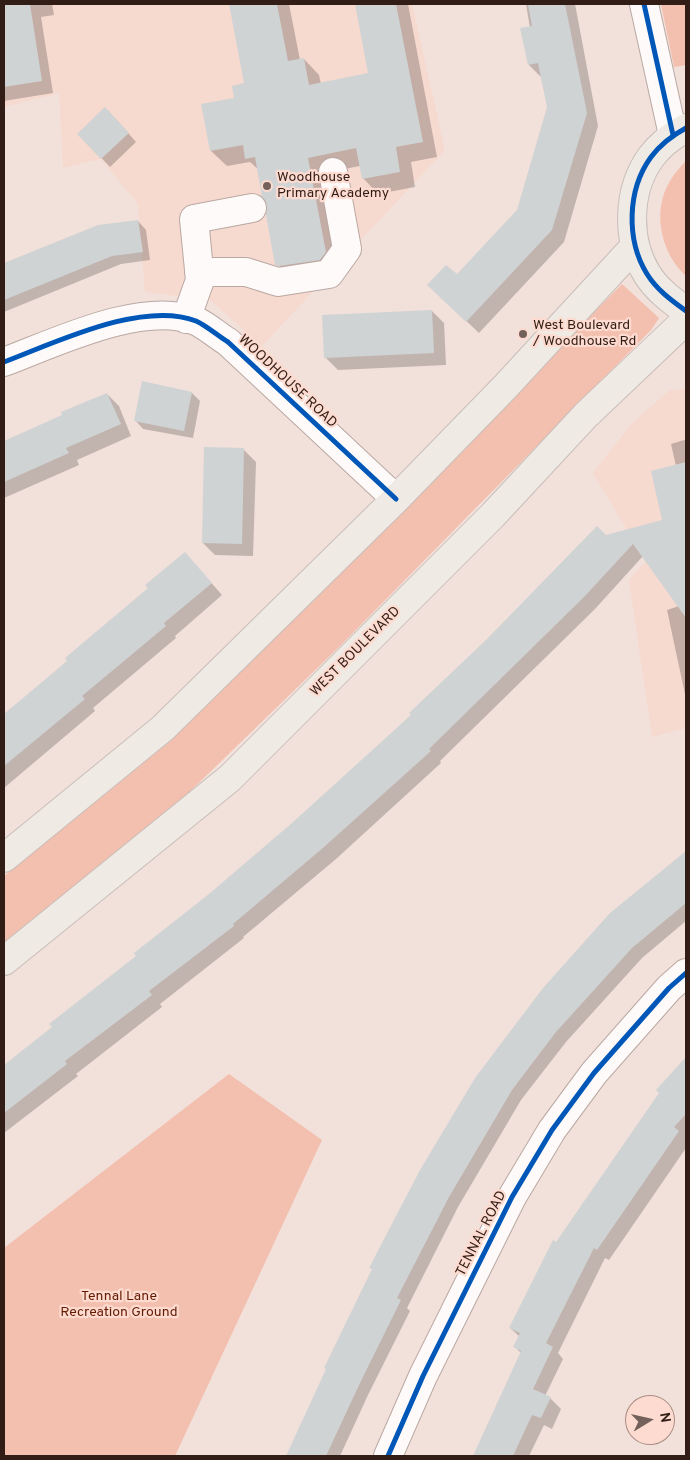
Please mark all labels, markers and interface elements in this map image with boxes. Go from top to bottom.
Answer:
place label: Woodhouse Primary Academy [277,170,389,202]
marker: Woodhouse Primary Academy [261,180,273,192]
place label: West Boulevard / Woodhouse Rd [533,318,636,351]
marker: West Boulevard / Woodhouse Rd [517,328,529,340]
street label: WOODHOUSE ROAD [234,332,340,432]
street label: WEST BOULEVARD [307,603,405,701]
street label: TENNAL ROAD [453,1188,511,1280]
park label: Tennal Lane Recreation Ground [60,1289,178,1321]
north arrow [625,1395,675,1445]
text: N [655,1411,674,1424]

